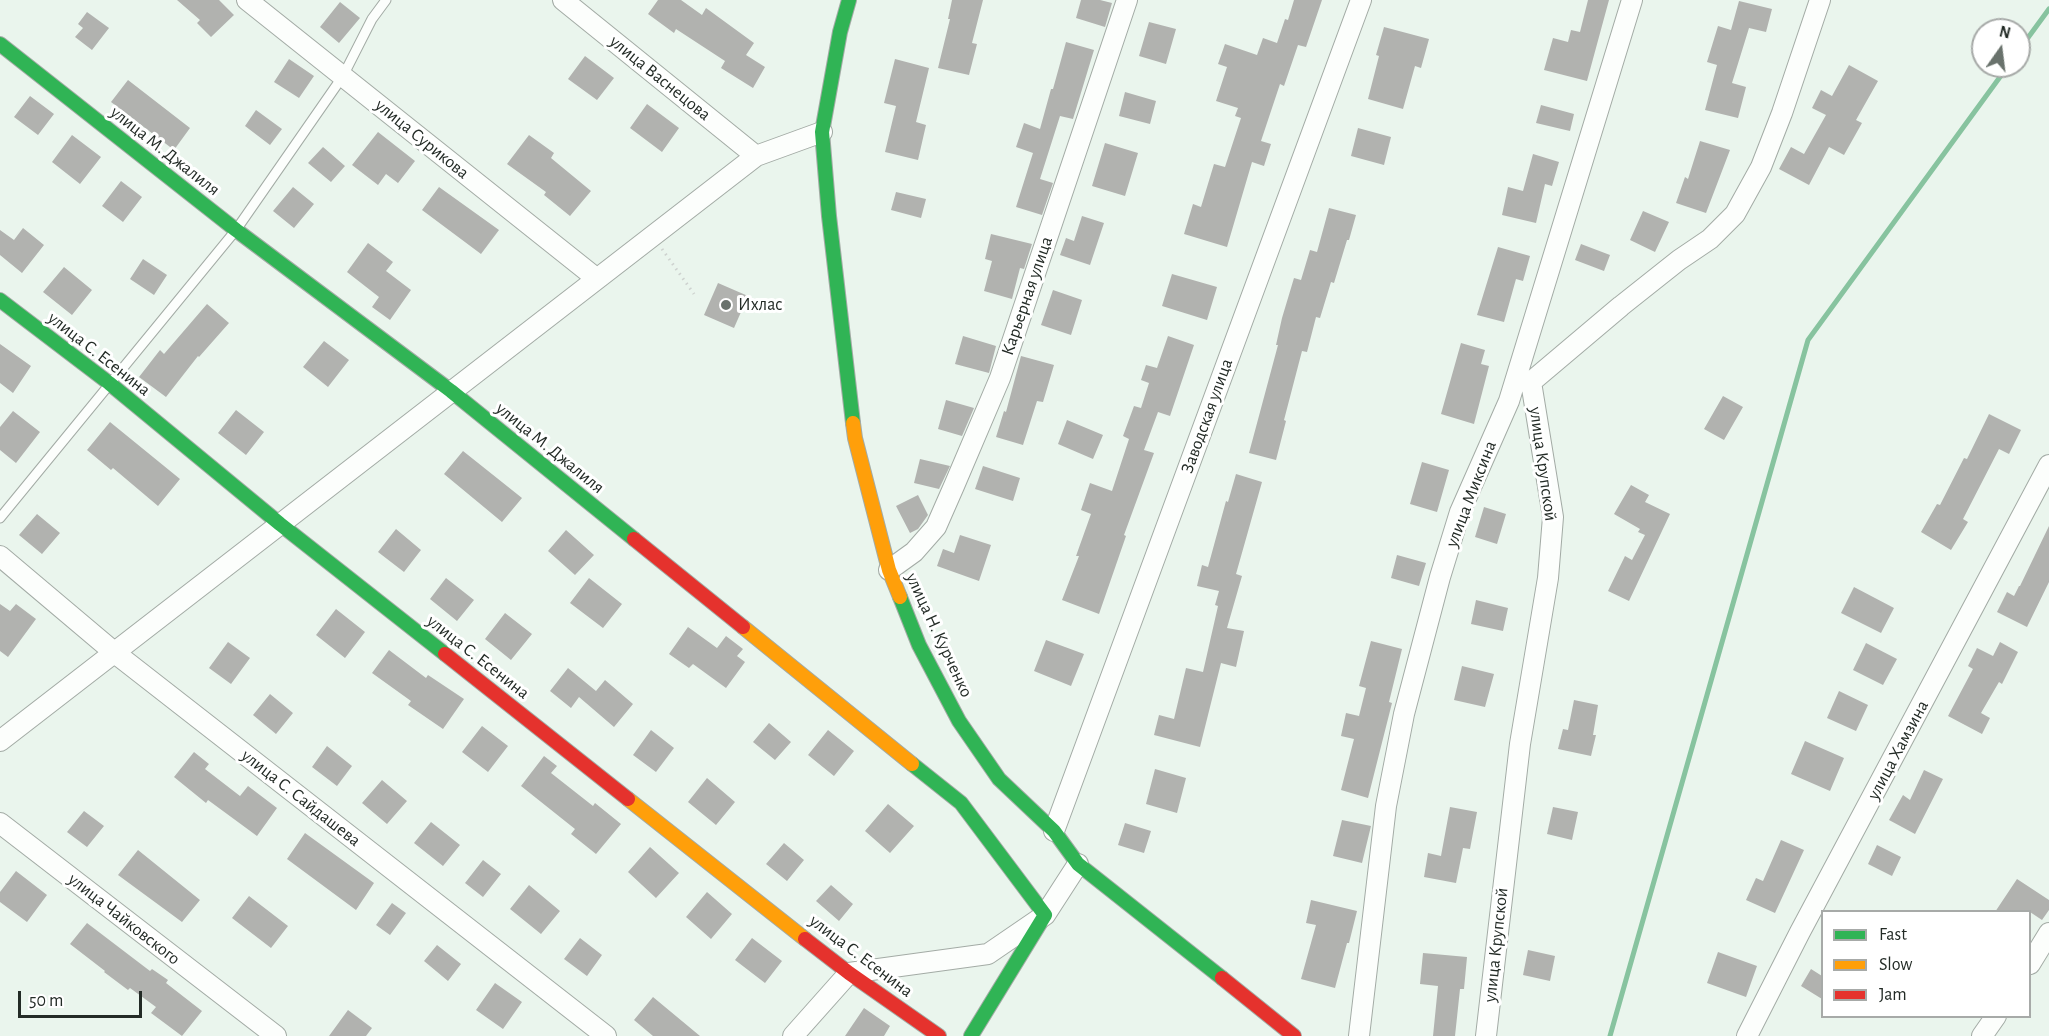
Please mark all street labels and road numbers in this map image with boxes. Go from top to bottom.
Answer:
street label: улица Васнецова [605,31,715,125]
street label: улица Сурикова [371,94,473,184]
street label: улица М. Джалиля [106,101,224,201]
street label: Карьерная улица [997,234,1057,358]
street label: улица С. Есенина [43,307,155,401]
street label: Заводская улица [1176,356,1238,476]
street label: улица М. Джалиля [491,398,609,498]
street label: улица Крупской [1524,405,1562,523]
street label: улица Миксина [1441,438,1501,550]
street label: улица Н. Курченко [901,569,977,701]
street label: улица С. Есенина [422,610,534,704]
street label: улица Хамзина [1863,697,1933,803]
street label: улица С. Сайдашева [237,745,365,851]
street label: улица Чайковского [64,868,184,970]
street label: улица Крупской [1479,887,1513,1003]
street label: улица С. Есенина [805,910,917,1002]

